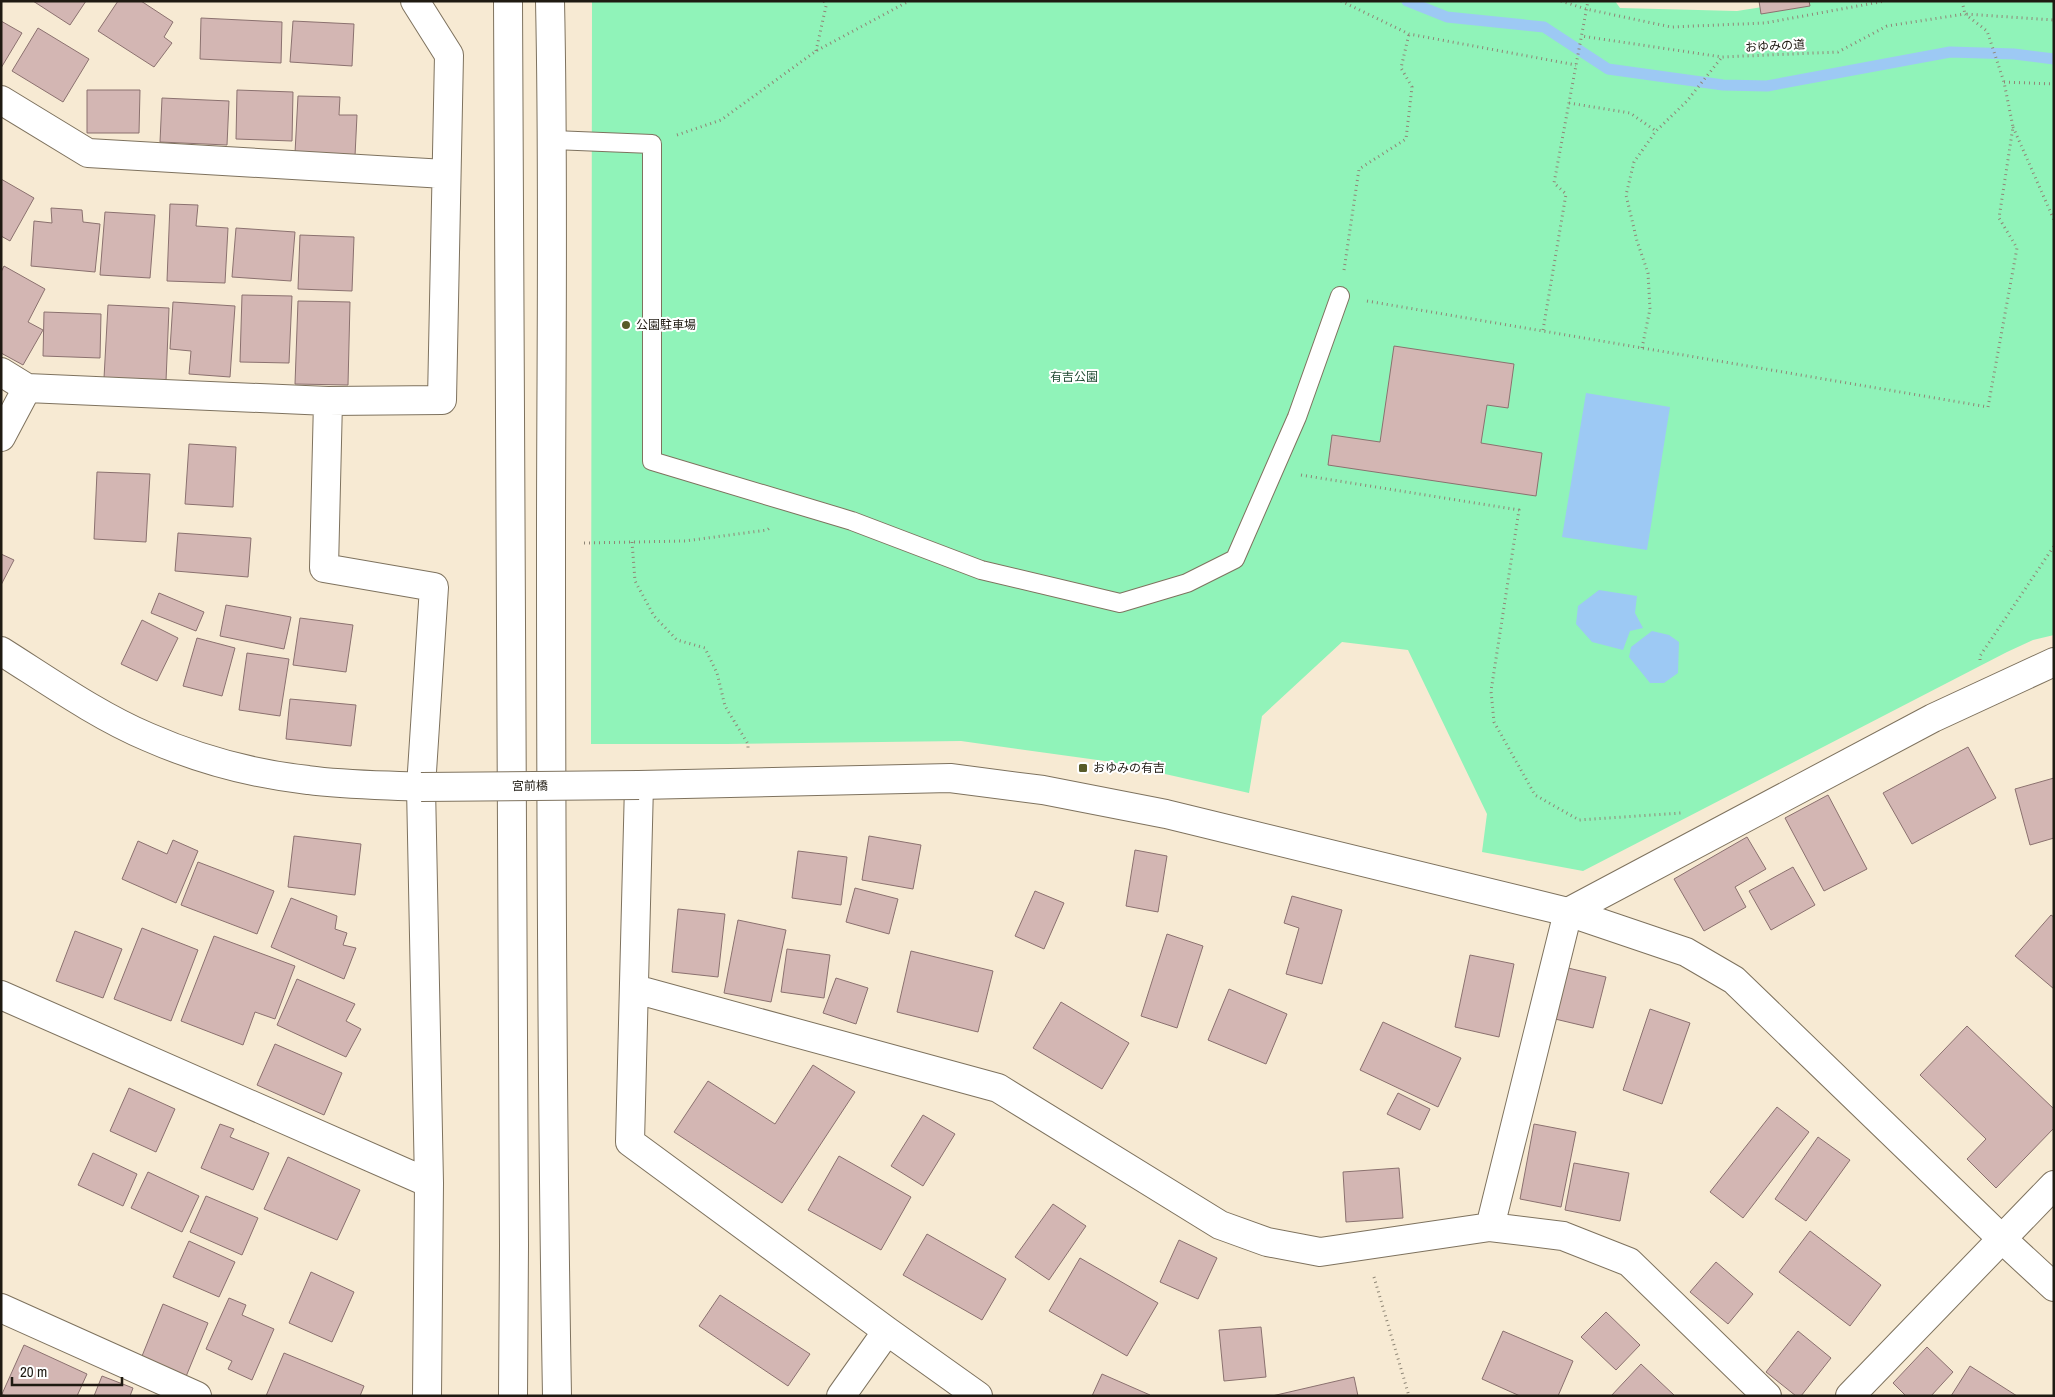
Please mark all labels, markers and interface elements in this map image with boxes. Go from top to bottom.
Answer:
street label: おゆみの道 [1745,36,1805,56]
place label: 公園駐車場 [636,317,696,333]
marker: 公園駐車場 [620,319,632,331]
park label: 有吉公園 [1050,369,1098,385]
place label: おゆみの有吉 [1093,760,1165,776]
marker: おゆみの有吉 [1077,762,1089,774]
street label: 宮前橋 [512,778,548,794]
scale bar [12,1354,122,1386]
text: 20 m [20,1361,47,1382]

